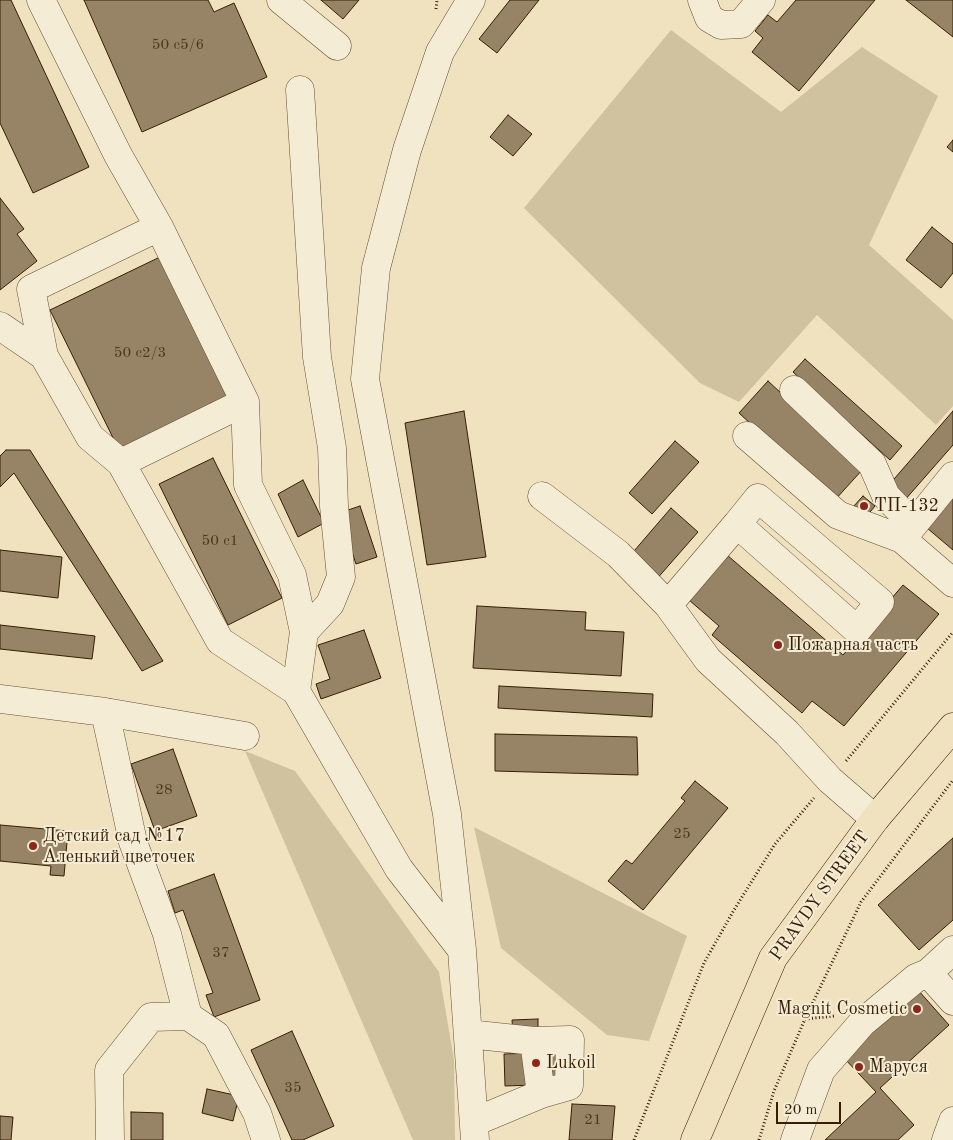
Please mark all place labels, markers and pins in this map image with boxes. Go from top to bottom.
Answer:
place label: ТП-132 [874,495,939,517]
marker: ТП-132 [858,500,870,512]
place label: Пожарная часть [788,634,918,656]
marker: Пожарная часть [772,639,784,651]
place label: Детский сад №17 Аленький цветочек [43,825,195,868]
marker: Детский сад №17 Аленький цветочек [27,840,39,852]
place label: Magnit Cosmetic [777,998,907,1020]
marker: Magnit Cosmetic [911,1003,923,1015]
place label: Lukoil [546,1052,596,1074]
place label: Маруся [869,1056,928,1078]
marker: Lukoil [530,1057,542,1069]
marker: Маруся [853,1061,865,1073]

